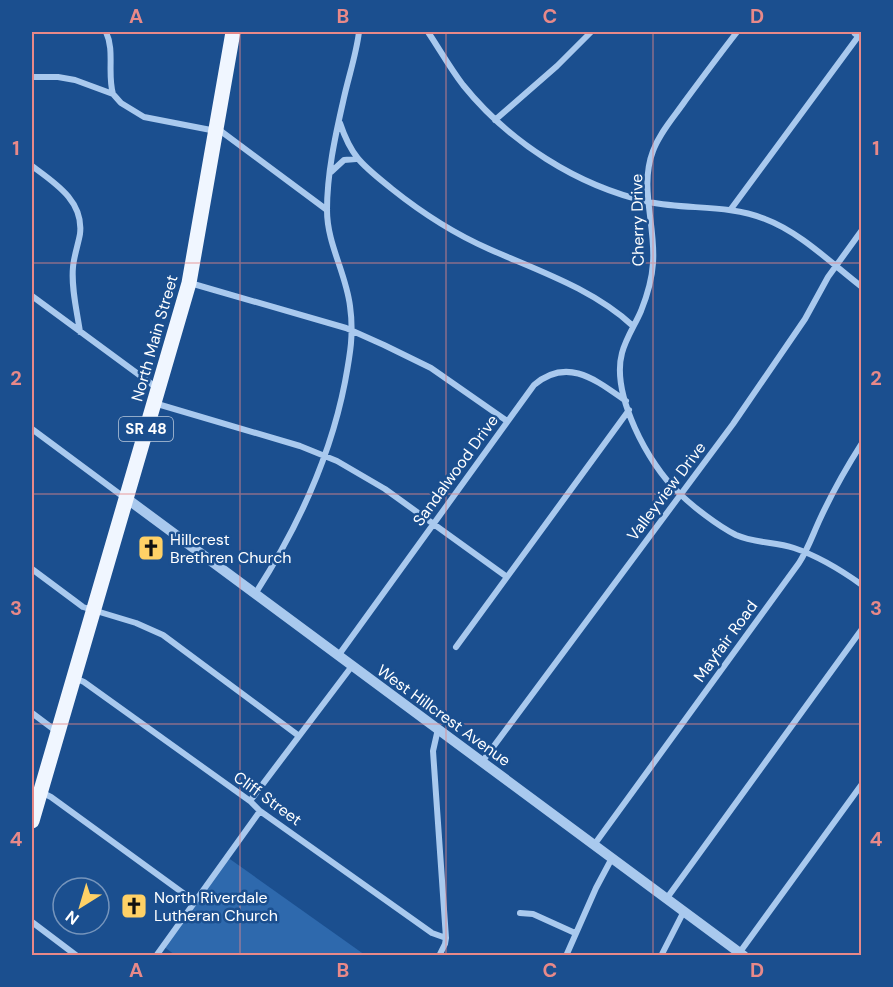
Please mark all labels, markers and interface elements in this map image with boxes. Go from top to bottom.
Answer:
text: A [129,3,143,29]
text: B [337,3,349,29]
text: C [543,3,557,29]
text: D [750,3,764,29]
text: 1 [12,135,20,161]
text: 1 [872,135,880,161]
street label: Cherry Drive [626,173,649,266]
street label: North Main Street [126,272,183,404]
text: 2 [10,365,22,391]
text: 2 [870,365,882,391]
street label: Sandalwood Drive [408,411,503,530]
road number: SR 48 [119,417,173,441]
street label: Valleyview Drive [622,438,711,545]
place label: Hillcrest Brethren Church [170,529,292,568]
church icon: Hillcrest Brethren Church [136,533,166,563]
text: 3 [10,595,22,621]
text: 3 [870,595,882,621]
street label: Mayfair Road [689,596,762,686]
street label: West Hillcrest Avenue [373,660,515,771]
street label: Cliff Street [229,767,306,830]
text: 4 [10,826,23,852]
text: 4 [870,826,883,852]
north arrow [51,876,111,936]
place label: North Riverdale Lutheran Church [154,887,278,926]
church icon: North Riverdale Lutheran Church [119,891,149,921]
text: N [61,906,83,929]
text: A [129,957,143,983]
text: B [337,957,349,983]
text: C [543,957,557,983]
text: D [750,957,764,983]

